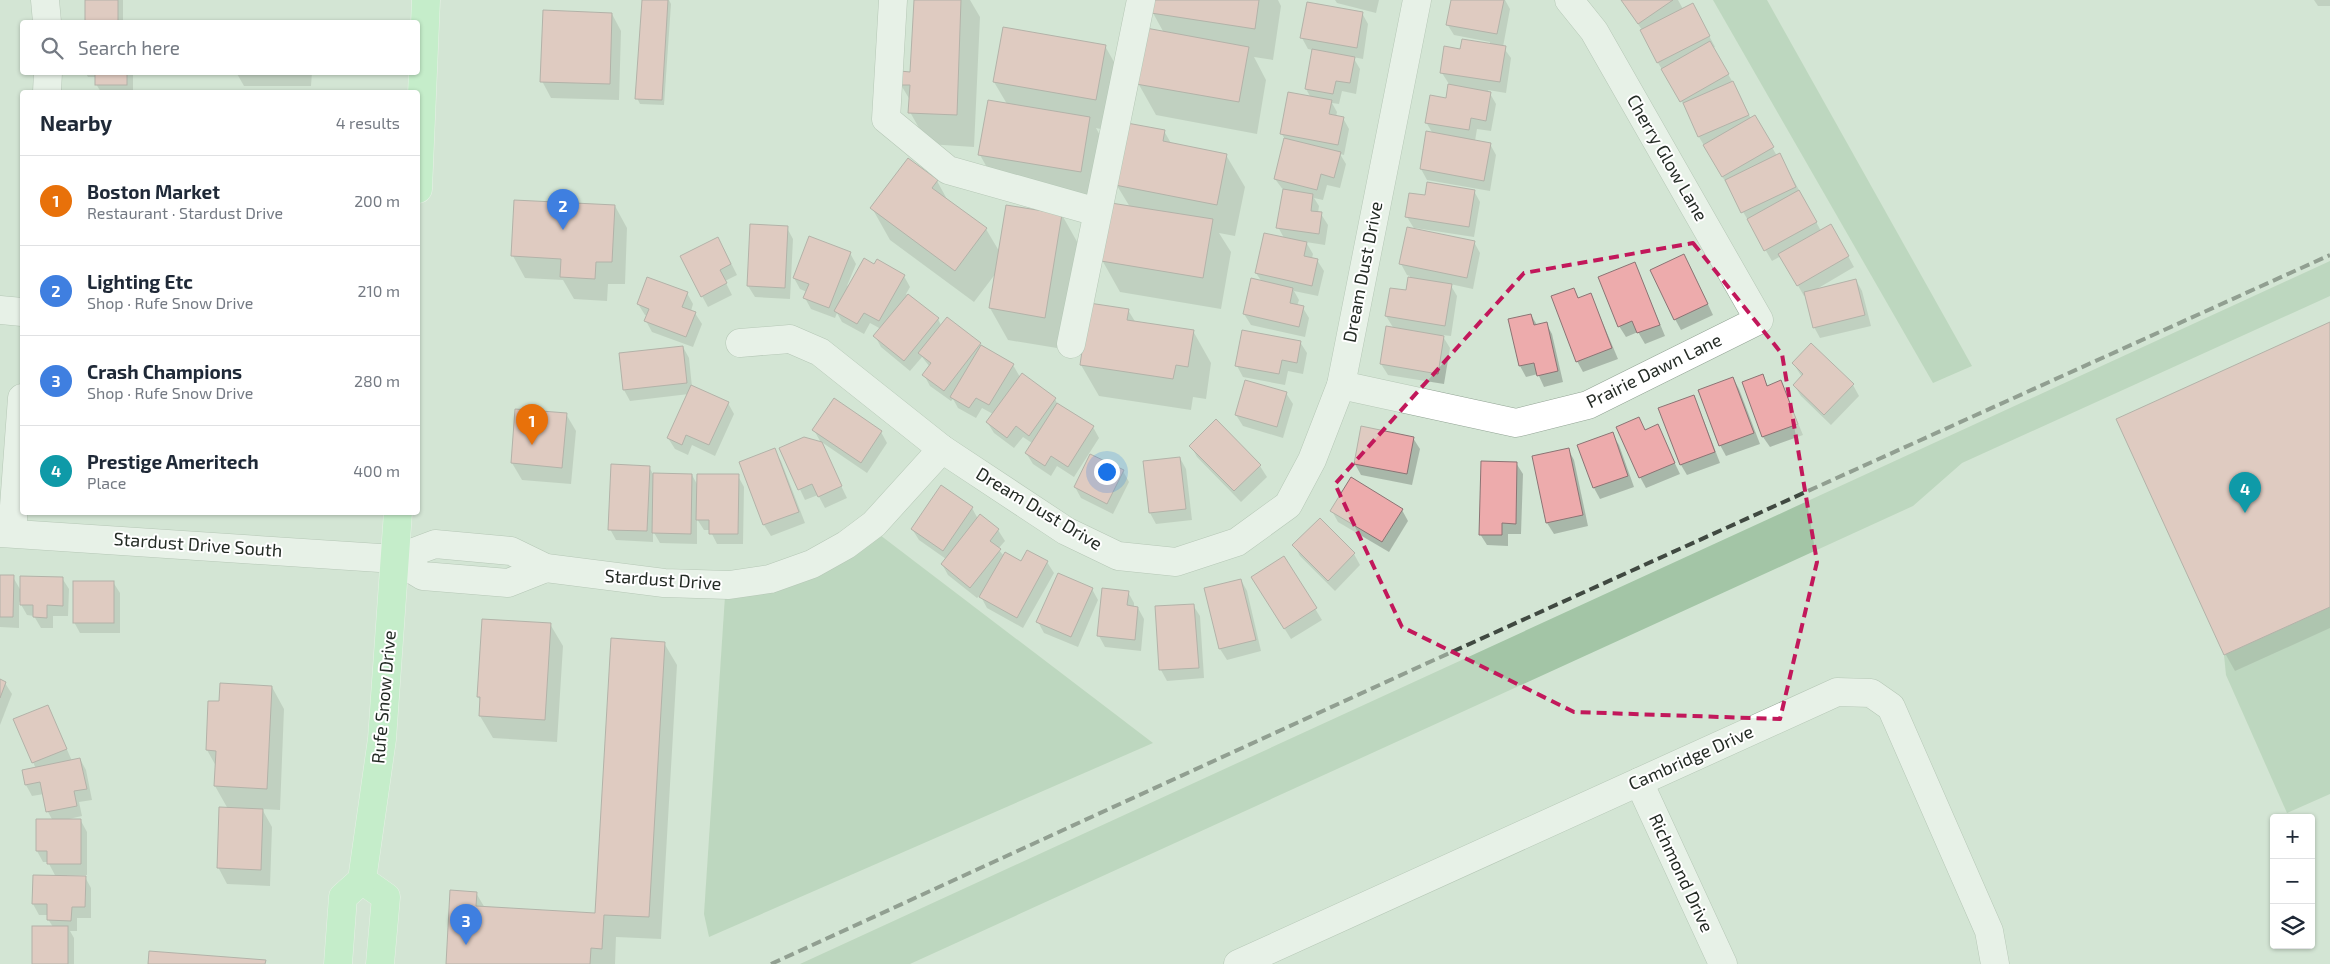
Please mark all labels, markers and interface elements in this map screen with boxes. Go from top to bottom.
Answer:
search box [20,20,420,75]
icon: search [38,34,66,62]
text: Search here [78,36,180,59]
street label: Cherry Glow Lane [1623,90,1713,225]
text: Nearby [40,110,112,135]
text: 4 results [336,113,400,132]
text: Boston Market [87,180,220,203]
pin: 2 [547,189,579,230]
text: 1 [53,191,59,210]
text: 200 m [354,191,400,210]
street label: Dream Dust Drive [1338,199,1386,344]
text: Restaurant · Stardust Drive [87,203,283,222]
text: Lighting Etc [87,270,193,293]
text: 2 [51,281,61,300]
text: 210 m [357,281,400,300]
text: Shop · Rufe Snow Drive [87,293,253,312]
street label: Prairie Dawn Lane [1582,328,1725,412]
text: Crash Champions [87,360,242,383]
text: 3 [51,371,61,390]
text: 280 m [354,371,400,390]
text: Shop · Rufe Snow Drive [87,383,253,402]
pin: 1 [516,404,548,445]
text: Prestige Ameritech [87,450,259,473]
your location [1094,459,1120,485]
text: 4 [51,461,61,480]
text: 400 m [353,461,400,480]
street label: Dream Dust Drive [972,462,1107,554]
pin: 4 [2229,472,2261,513]
text: Place [87,473,126,492]
street label: Stardust Drive South [113,527,283,561]
street label: Stardust Drive [604,564,722,594]
street label: Rufe Snow Drive [366,629,400,764]
street label: Cambridge Drive [1625,720,1757,795]
street label: Richmond Drive [1645,810,1719,935]
map controls [2270,814,2315,949]
button: + [2270,814,2315,859]
button: − [2270,859,2315,904]
pin: 3 [450,904,482,945]
button: layers [2270,904,2315,949]

